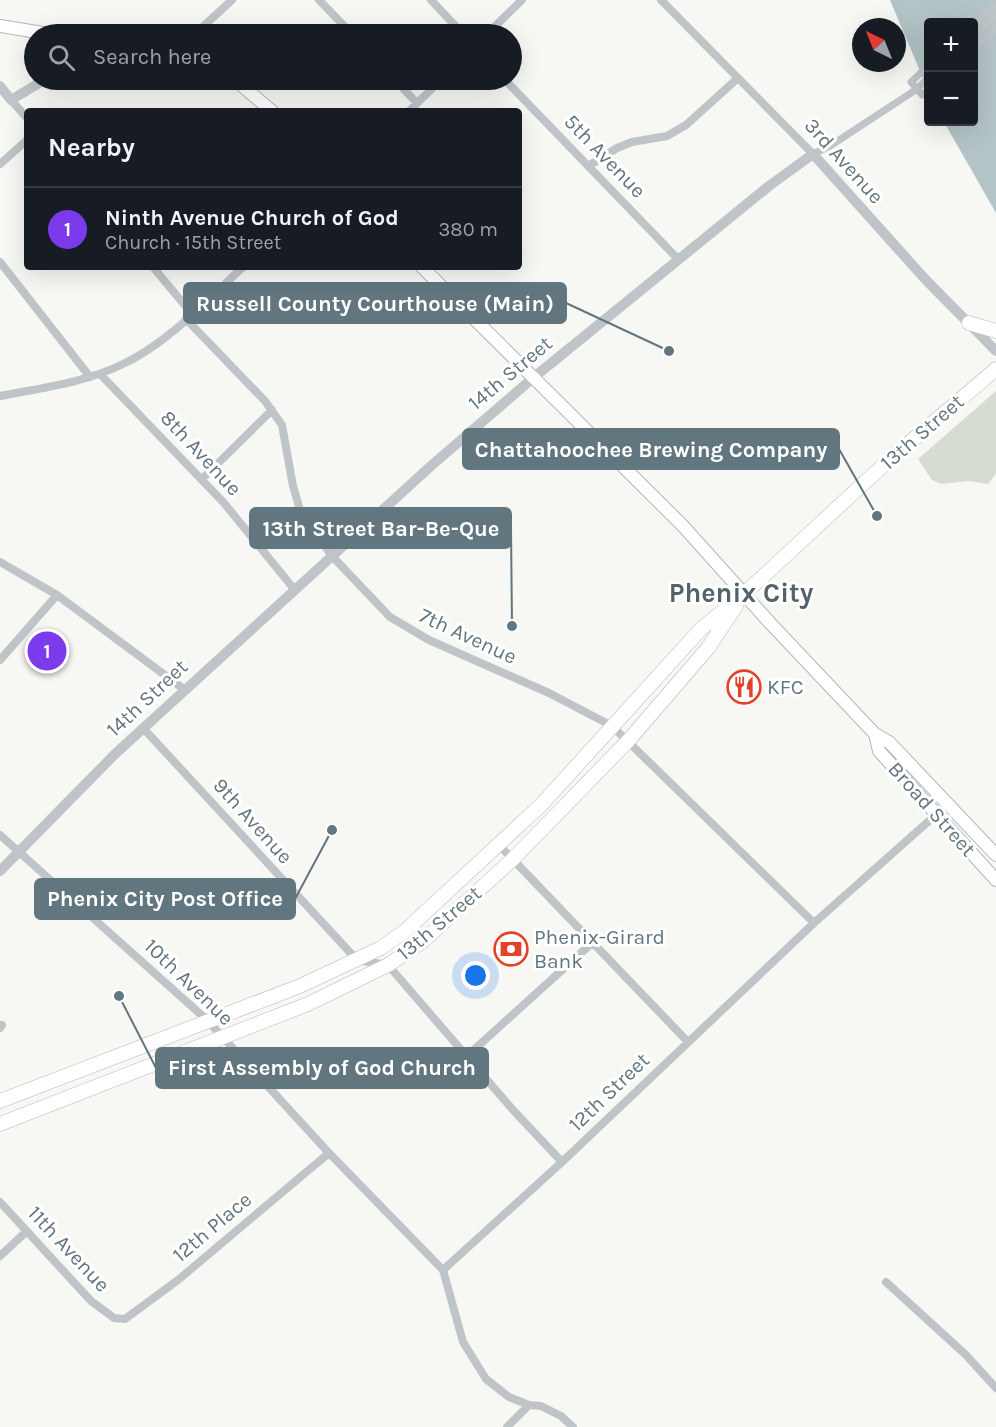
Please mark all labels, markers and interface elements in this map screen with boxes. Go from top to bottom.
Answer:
north arrow [852,18,906,72]
map controls [924,18,978,126]
button: + [924,18,978,72]
search box [24,24,522,90]
icon: search [45,41,78,74]
text: Search here [93,44,211,70]
button: − [924,72,978,126]
street label: 5th Avenue [559,109,651,203]
street label: 3rd Avenue [799,113,889,209]
text: Nearby [48,132,135,163]
text: Ninth Avenue Church of God [105,205,399,231]
text: 1 [64,218,71,241]
text: 380 m [439,218,498,241]
text: Church · 15th Street [105,231,281,254]
callout: Russell County Courthouse (Main) [184,283,566,323]
text: Russell County Courthouse (Main) [196,291,554,317]
street label: 14th Street [463,331,557,415]
street label: 13th Street [875,389,969,475]
street label: 8th Avenue [156,405,246,501]
callout: Chattahoochee Brewing Company [463,429,839,469]
text: Chattahoochee Brewing Company [475,437,827,463]
callout: 13th Street Bar-Be-Que [250,508,511,548]
text: 13th Street Bar-Be-Que [262,516,500,542]
district label: Phenix City [669,577,814,609]
street label: 7th Avenue [416,603,520,669]
pin: 1 [28,628,66,674]
street label: 14th Street [102,654,193,742]
restaurant icon: KFC [726,669,762,705]
place label: KFC [767,675,804,699]
street label: Broad Street [883,757,981,861]
street label: 9th Avenue [208,773,298,869]
callout: Phenix City Post Office [35,879,295,919]
street label: 13th Street [392,881,486,965]
text: Phenix City Post Office [47,886,283,912]
place label: Phenix-Girard Bank [534,925,665,973]
bank icon: Phenix-Girard Bank [493,931,529,967]
street label: 10th Avenue [140,934,238,1030]
your location [461,961,490,990]
callout: First Assembly of God Church [156,1048,488,1088]
street label: 12th Street [564,1048,654,1136]
text: First Assembly of God Church [168,1055,476,1081]
street label: 12th Place [168,1187,256,1267]
street label: 11th Avenue [23,1201,115,1297]

